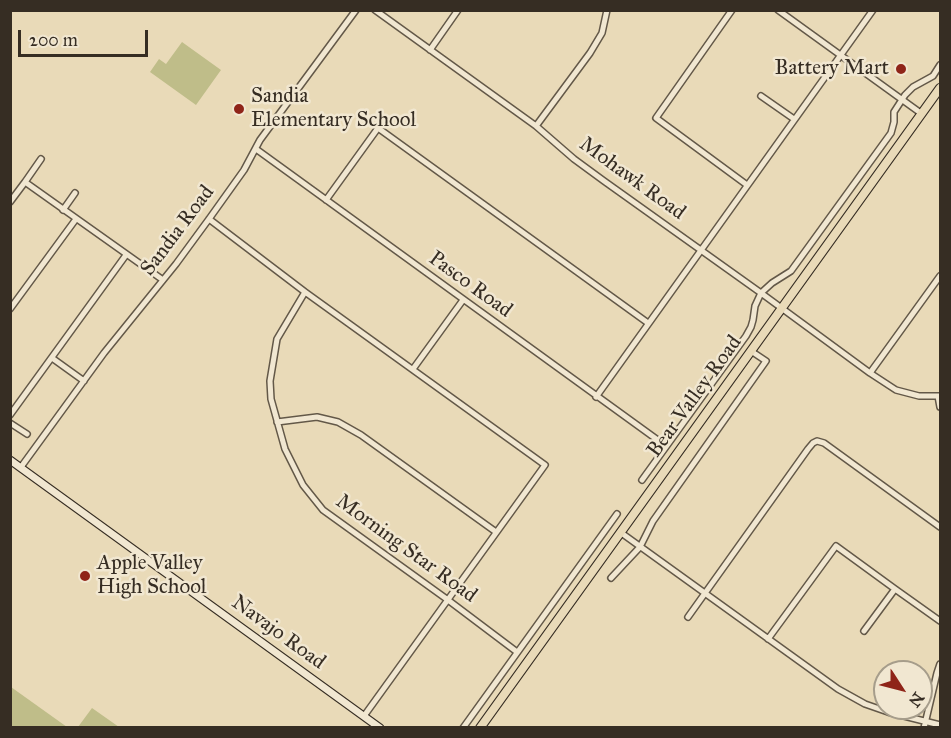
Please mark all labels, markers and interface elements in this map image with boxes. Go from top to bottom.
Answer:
scale bar [21,18,152,56]
text: 200 m [29,29,78,51]
place label: Battery Mart [775,56,889,82]
marker: Battery Mart [894,62,908,76]
place label: Sandia Elementary School [251,84,416,134]
marker: Sandia Elementary School [232,102,246,116]
street label: Mohawk Road [574,132,690,226]
street label: Sandia Road [136,181,220,281]
street label: Pasco Road [423,246,517,324]
street label: Bear Valley Road [642,331,748,463]
street label: Morning Star Road [331,489,481,609]
place label: Apple Valley High School [97,551,207,601]
marker: Apple Valley High School [78,569,92,583]
street label: Navajo Road [226,590,330,676]
north arrow [873,660,933,720]
text: N [905,689,928,711]

